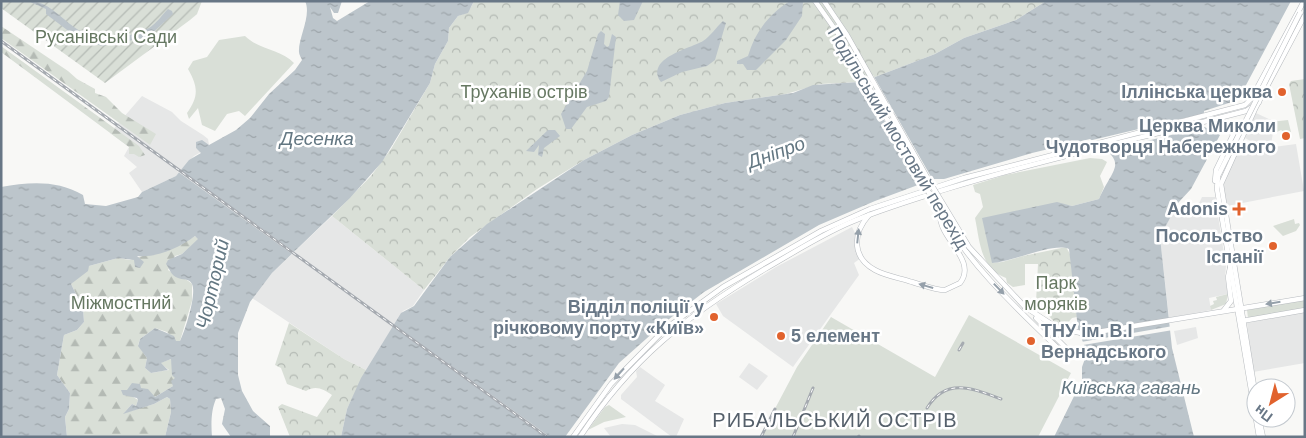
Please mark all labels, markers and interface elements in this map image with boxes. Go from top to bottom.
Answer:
street label: Подільський мостовий перехід [824,23,973,253]
park label: Русанівські Сади [35,27,177,47]
park label: Труханів острів [461,82,587,102]
place label: Іллінська церква [1121,82,1273,102]
marker: Іллінська церква [1276,86,1288,98]
place label: Церква Миколи Чудотворця Набережного [1046,116,1276,157]
water label: Десенка [278,128,354,149]
marker: Церква Миколи Чудотворця Набережного [1280,130,1292,142]
water label: Дніпро [743,132,808,173]
place label: Adonis [1167,199,1228,219]
marker: Adonis [1232,202,1246,216]
place label: Посольство Іспанії [1156,226,1264,267]
one-way arrow [854,228,862,244]
water label: Чорторий [192,237,233,331]
marker: Посольство Іспанії [1267,240,1279,252]
park label: Парк моряків [1024,273,1088,314]
one-way arrow [919,282,934,290]
one-way arrow [993,283,1005,295]
park label: Міжмостний [71,293,171,313]
place label: Відділ поліції у річковому порту «Київ» [493,297,704,338]
one-way arrow [1265,299,1281,307]
marker: Відділ поліції у річковому порту «Київ» [708,311,720,323]
place label: ТНУ ім. В.І Вернадського [1041,321,1166,362]
place label: 5 елемент [791,326,880,346]
marker: 5 елемент [775,330,787,342]
marker: ТНУ ім. В.І Вернадського [1025,335,1037,347]
one-way arrow [613,367,625,379]
water label: Київська гавань [1061,377,1201,398]
north arrow [1246,378,1296,428]
text: Пн [1251,402,1276,425]
district label: РИБАЛЬСЬКИЙ ОСТРІВ [712,408,958,431]

